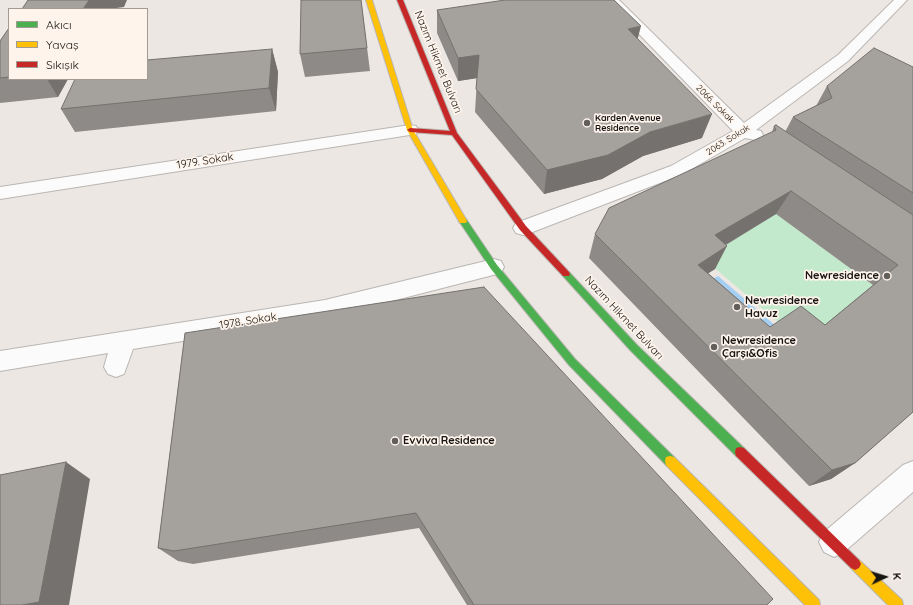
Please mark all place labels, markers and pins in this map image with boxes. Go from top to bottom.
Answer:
place label: Karden Avenue Residence [595,113,661,134]
marker: Karden Avenue Residence [582,118,592,128]
place label: Newresidence [805,269,879,283]
marker: Newresidence [882,271,892,281]
place label: Newresidence Havuz [745,294,819,320]
marker: Newresidence Havuz [732,302,742,312]
place label: Newresidence Çarşı&Ofis [722,334,796,360]
marker: Newresidence Çarşı&Ofis [709,342,719,352]
place label: Evviva Residence [403,434,495,448]
marker: Evviva Residence [390,436,400,446]

